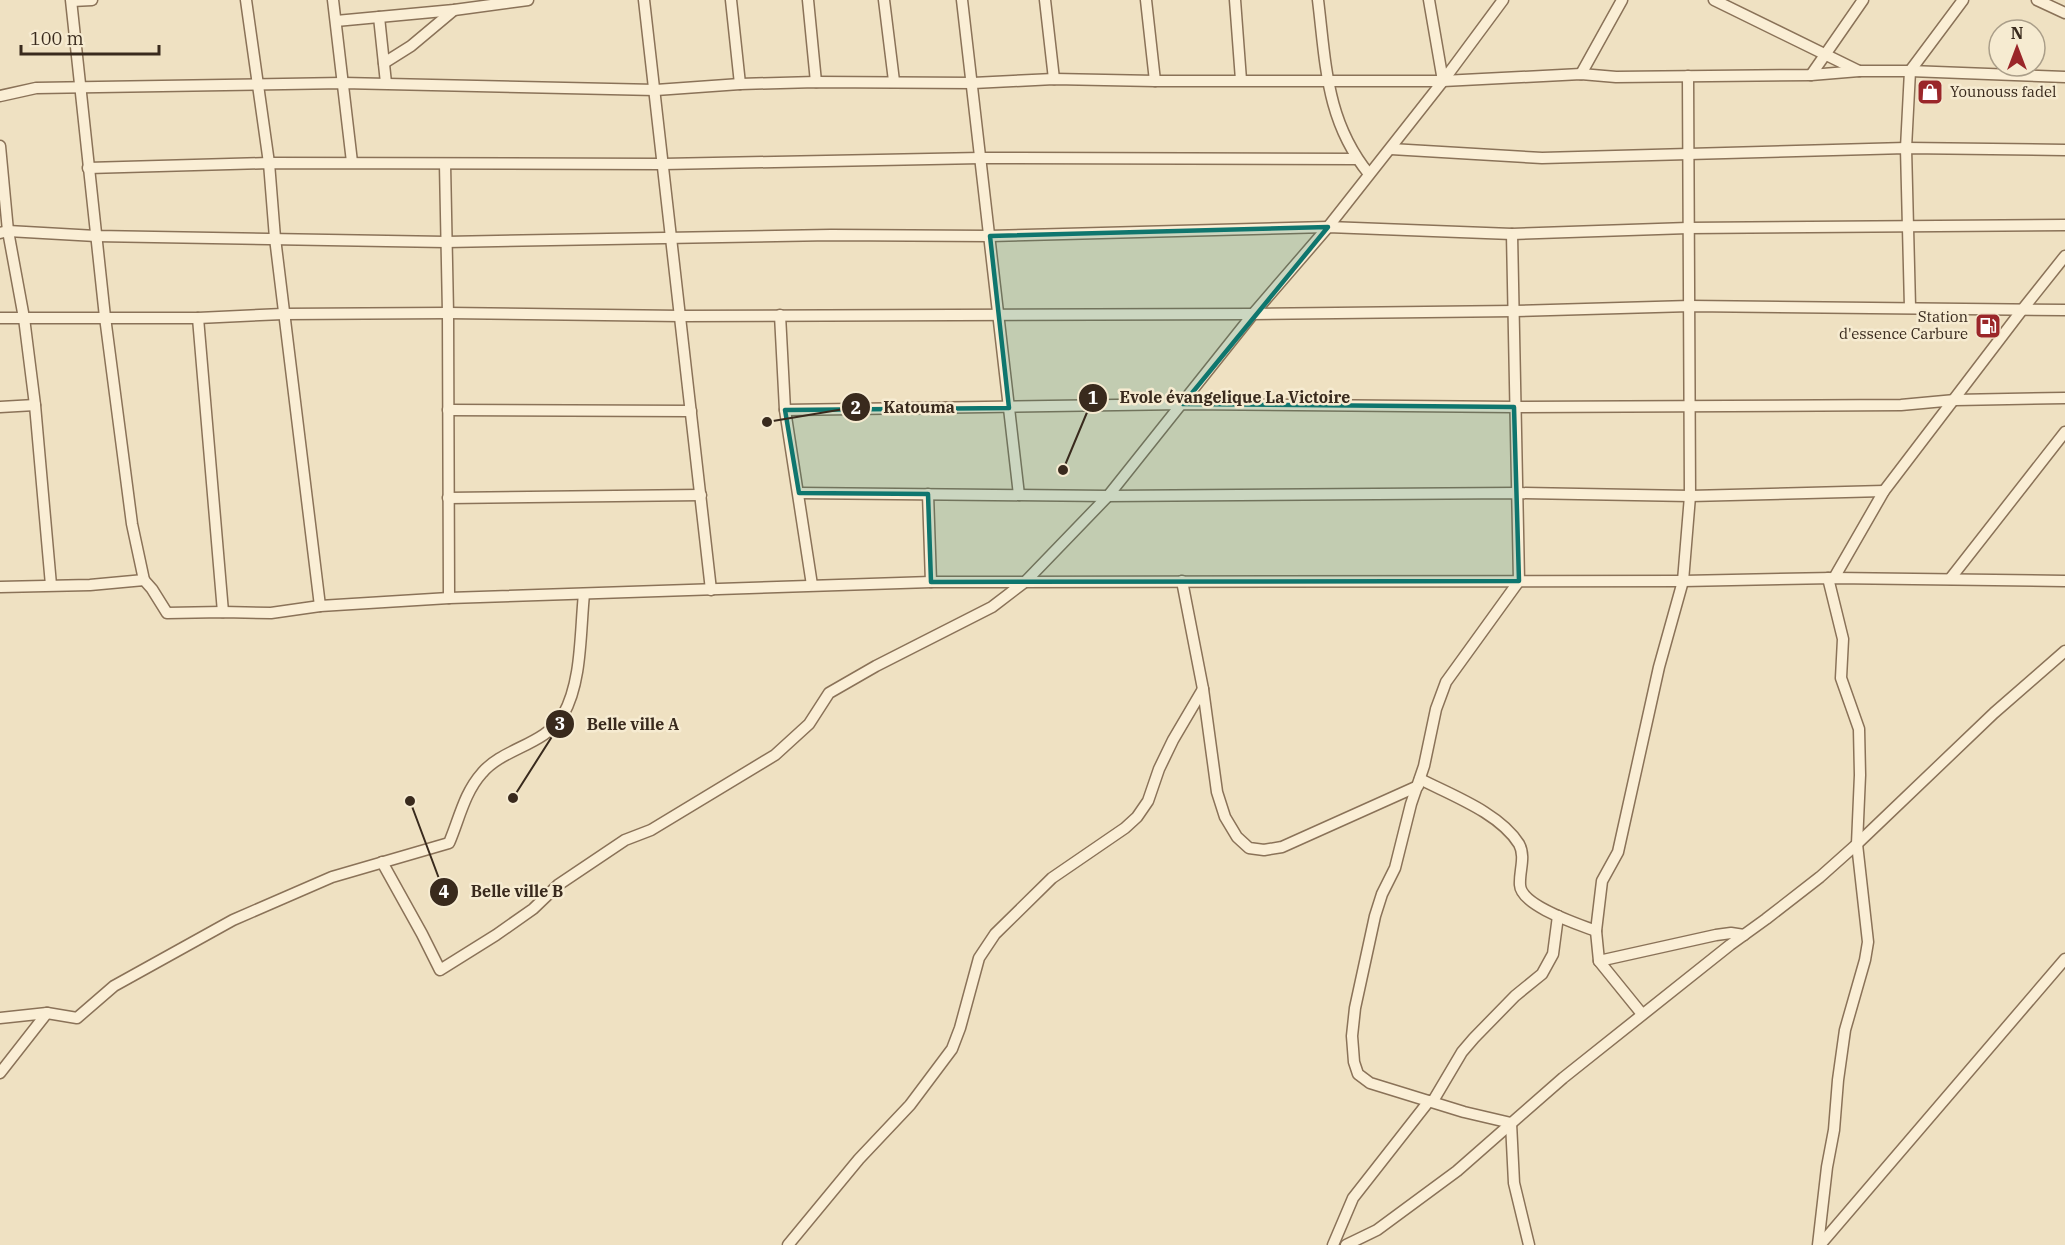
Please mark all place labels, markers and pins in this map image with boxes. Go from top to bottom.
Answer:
shop icon: Younouss fadel [1915,77,1945,107]
place label: Younouss fadel [1950,82,2057,101]
place label: Station d'essence Carbure [1839,307,1968,343]
fuel station icon: Station d'essence Carbure [1973,311,2003,341]
callout: Evole évangelique La Victoire [1078,381,1362,415]
callout: Katouma [841,390,967,424]
callout: Belle ville A [545,707,691,741]
callout: Belle ville B [429,875,576,909]

